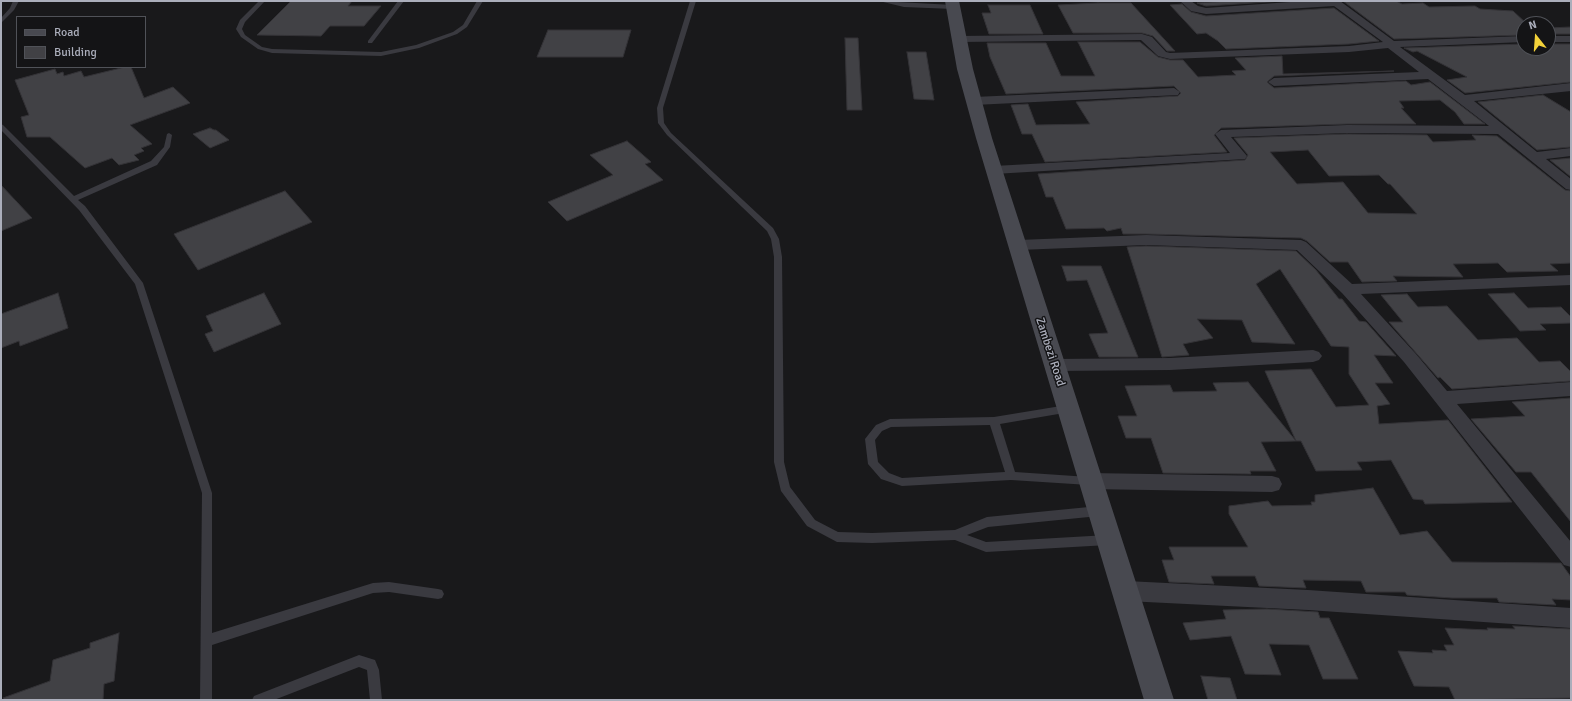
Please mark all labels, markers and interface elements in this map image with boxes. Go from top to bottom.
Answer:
legend [16,16,146,68]
north arrow [1516,16,1556,56]
text: N [1527,18,1538,32]
text: Road [54,25,80,40]
text: Building [54,45,97,60]
street label: Zambezi Road [1032,316,1068,388]

